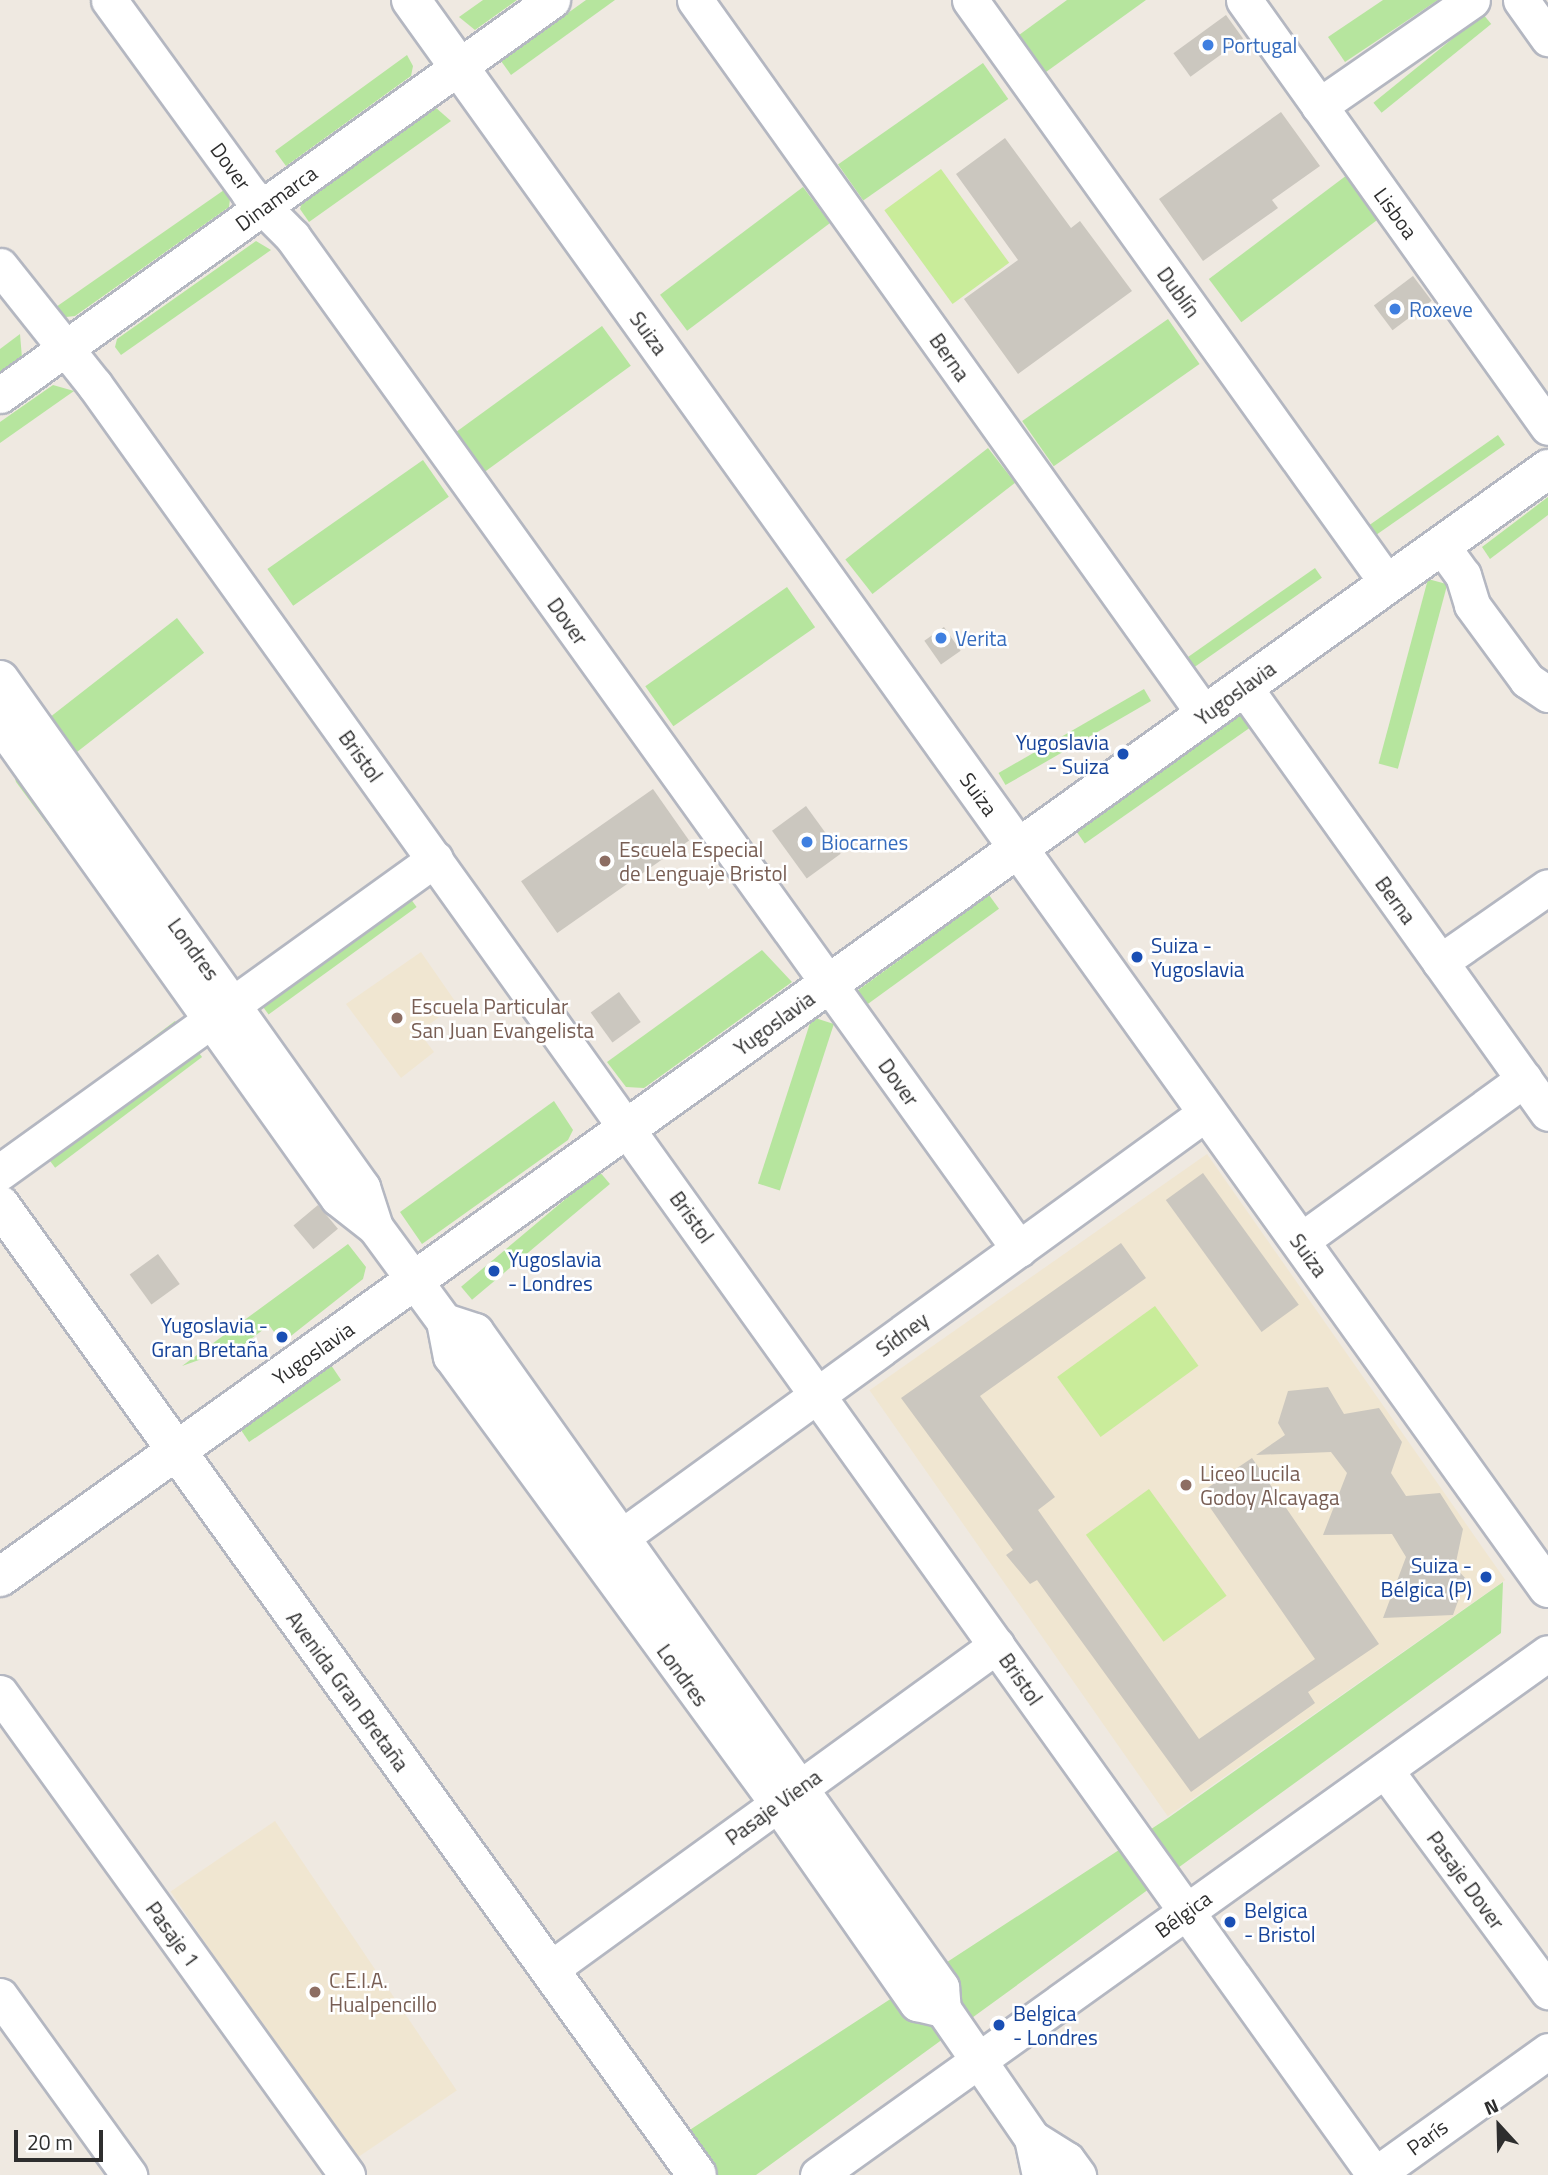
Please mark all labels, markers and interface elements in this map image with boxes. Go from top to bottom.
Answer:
place label: Portugal [1222,32,1297,58]
marker: Portugal [1200,37,1216,53]
street label: Dover [205,137,257,195]
street label: Dinamarca [230,160,322,236]
street label: Lisboa [1369,183,1423,243]
street label: Dublín [1152,262,1206,322]
place label: Roxeve [1409,296,1473,322]
marker: Roxeve [1387,301,1403,317]
street label: Suiza [625,306,673,360]
street label: Berna [925,328,975,386]
street label: Dover [542,592,594,650]
place label: Verita [955,625,1007,651]
marker: Verita [933,630,949,646]
street label: Yugoslavia [1190,655,1280,731]
street label: Bristol [334,725,388,787]
place label: Yugoslavia - Suiza [1016,729,1109,779]
marker: Yugoslavia - Suiza [1115,746,1131,762]
street label: Suiza [955,767,1003,821]
place label: Biocarnes [821,829,908,855]
marker: Biocarnes [799,834,815,850]
place label: Escuela Especial de Lenguaje Bristol [619,836,787,886]
marker: Escuela Especial de Lenguaje Bristol [597,853,613,869]
street label: Berna [1370,871,1422,929]
street label: Londres [163,913,225,985]
place label: Suiza - Yugoslavia [1151,932,1244,982]
marker: Suiza - Yugoslavia [1129,949,1145,965]
street label: Yugoslavia [729,985,819,1061]
place label: Escuela Particular San Juan Evangelista [411,993,594,1043]
marker: Escuela Particular San Juan Evangelista [389,1010,405,1026]
street label: Dover [873,1053,925,1111]
street label: Bristol [665,1186,719,1248]
street label: Suiza [1285,1228,1333,1282]
place label: Yugoslavia - Londres [508,1246,601,1296]
marker: Yugoslavia - Londres [486,1263,502,1279]
street label: Sídney [871,1306,933,1362]
place label: Yugoslavia - Gran Bretaña [151,1312,268,1362]
street label: Yugoslavia [268,1316,358,1390]
marker: Yugoslavia - Gran Bretaña [274,1329,290,1345]
place label: Liceo Lucila Godoy Alcayaga [1200,1460,1340,1510]
marker: Liceo Lucila Godoy Alcayaga [1178,1477,1194,1493]
place label: Suiza - Bélgica (P) [1380,1552,1472,1602]
marker: Suiza - Bélgica (P) [1478,1569,1494,1585]
street label: Avenida Gran Bretaña [281,1606,415,1776]
street label: Londres [652,1639,714,1711]
street label: Bristol [994,1648,1048,1710]
street label: Pasaje Viena [720,1764,826,1850]
street label: Pasaje Dover [1422,1826,1510,1934]
street label: Bélgica [1150,1885,1216,1943]
street label: Pasaje 1 [141,1896,205,1972]
place label: Belgica - Bristol [1244,1897,1316,1947]
marker: Belgica - Bristol [1222,1914,1238,1930]
place label: C.E.I.A. Hualpencillo [329,1967,437,2017]
marker: C.E.I.A. Hualpencillo [307,1984,323,2000]
place label: Belgica - Londres [1013,2000,1098,2050]
marker: Belgica - Londres [991,2017,1007,2033]
text: N [1479,2090,1502,2122]
north arrow [1464,2091,1534,2161]
street label: París [1402,2114,1452,2160]
scale bar [18,2116,107,2160]
text: 20 m [27,2126,73,2158]

